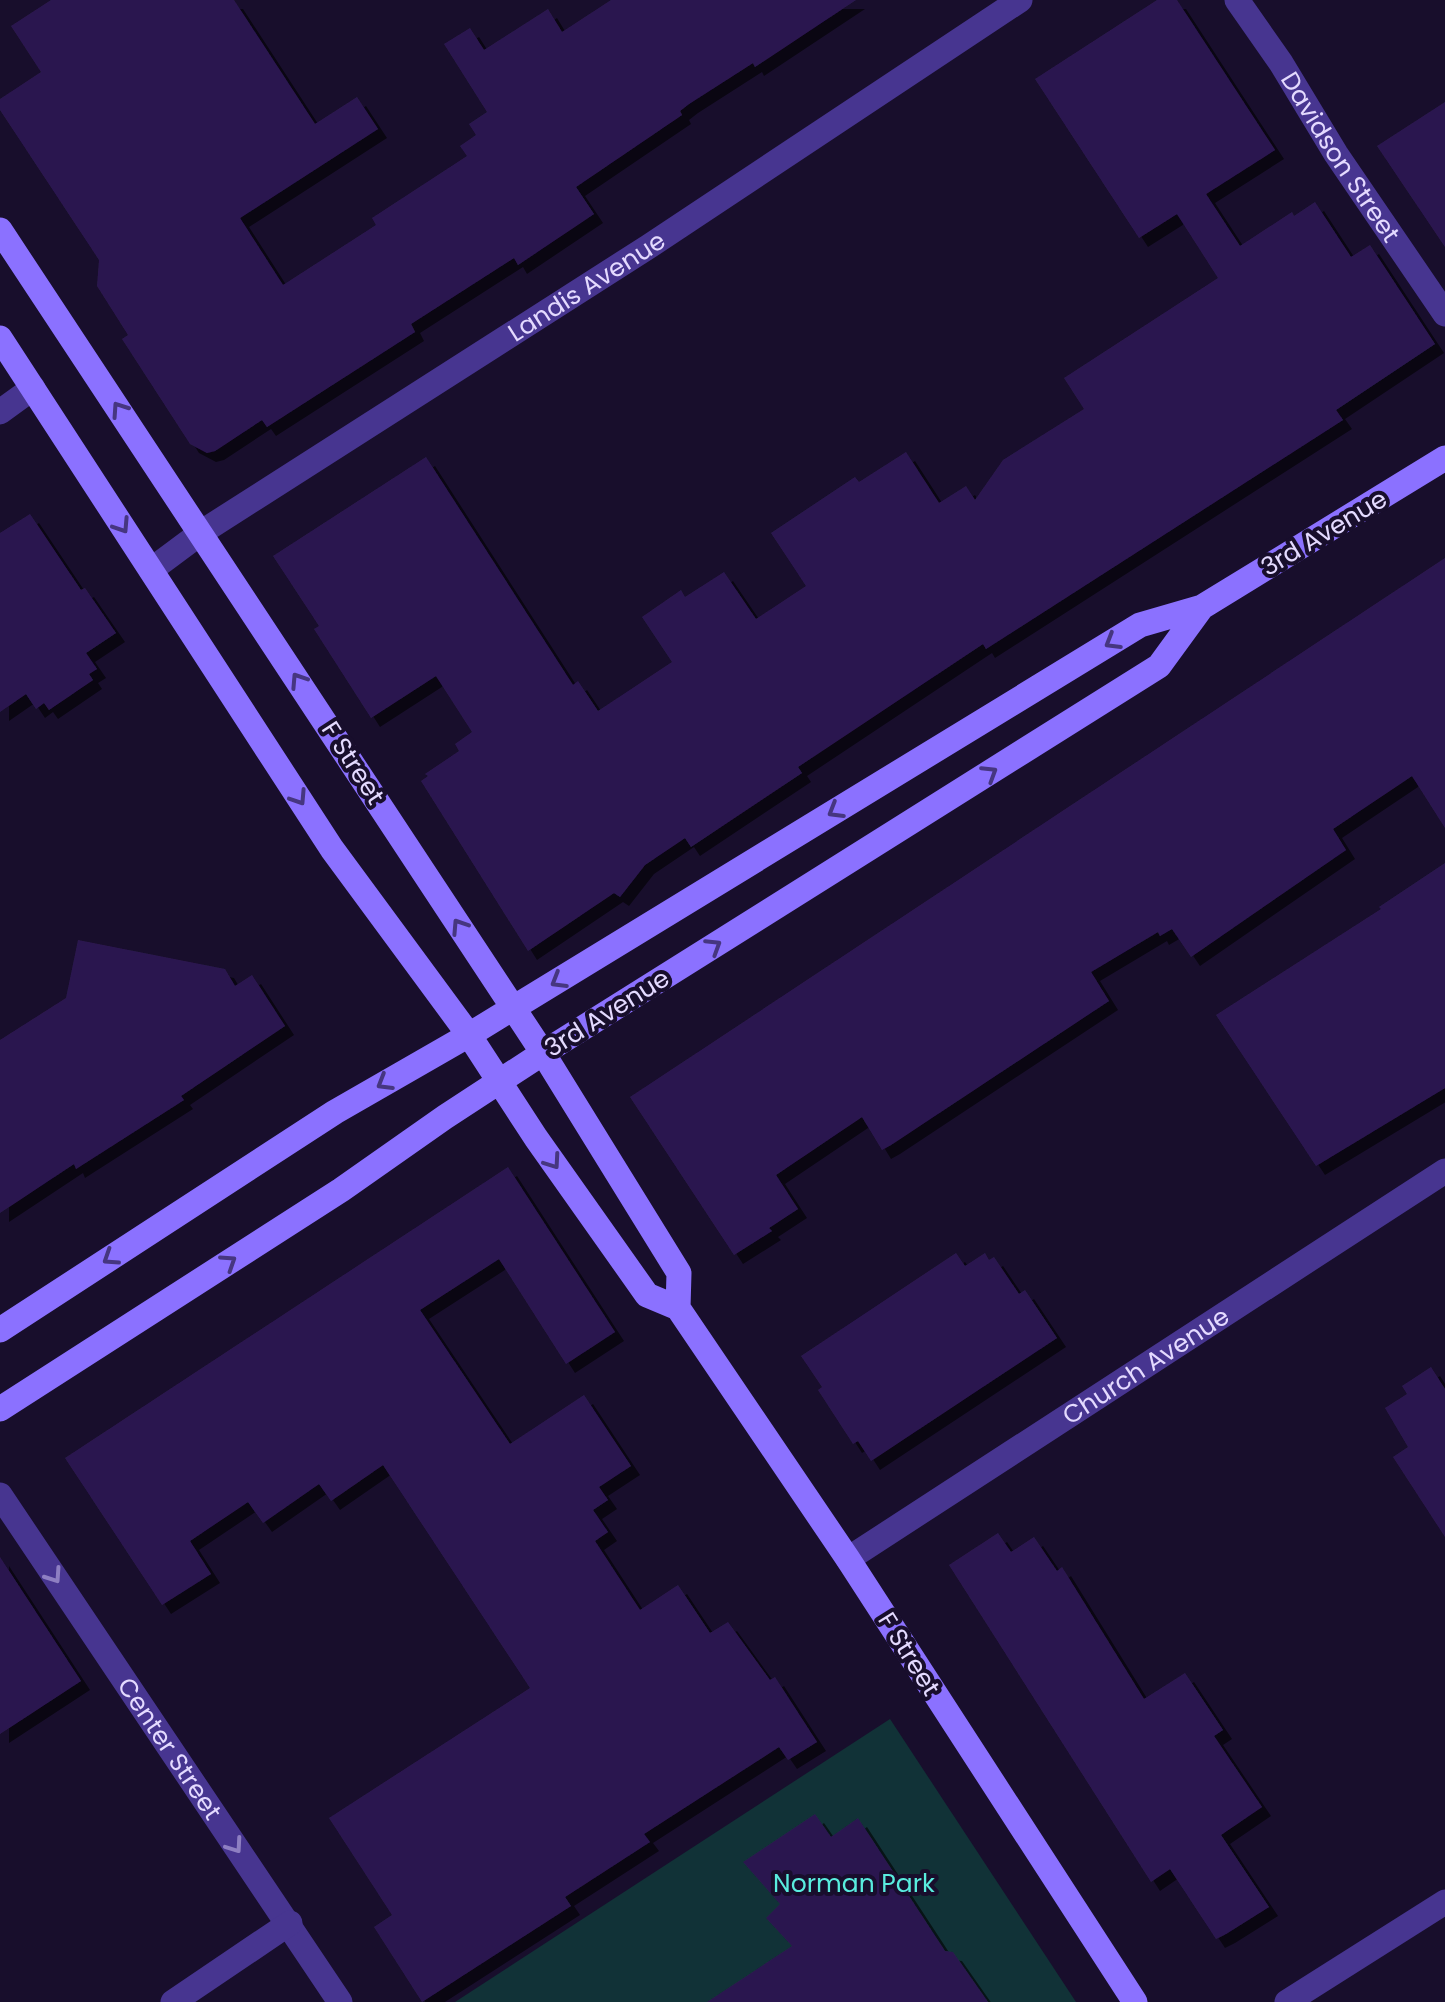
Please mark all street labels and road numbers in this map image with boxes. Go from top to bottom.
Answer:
street label: Davidson Street [1273,65,1409,249]
street label: Landis Avenue [501,223,672,350]
street label: 3rd Avenue [1254,482,1394,584]
street label: F Street [313,715,393,811]
street label: 3rd Avenue [538,961,676,1065]
street label: Church Avenue [1055,1298,1236,1433]
street label: F Street [870,1606,948,1702]
street label: Center Street [109,1670,230,1826]

